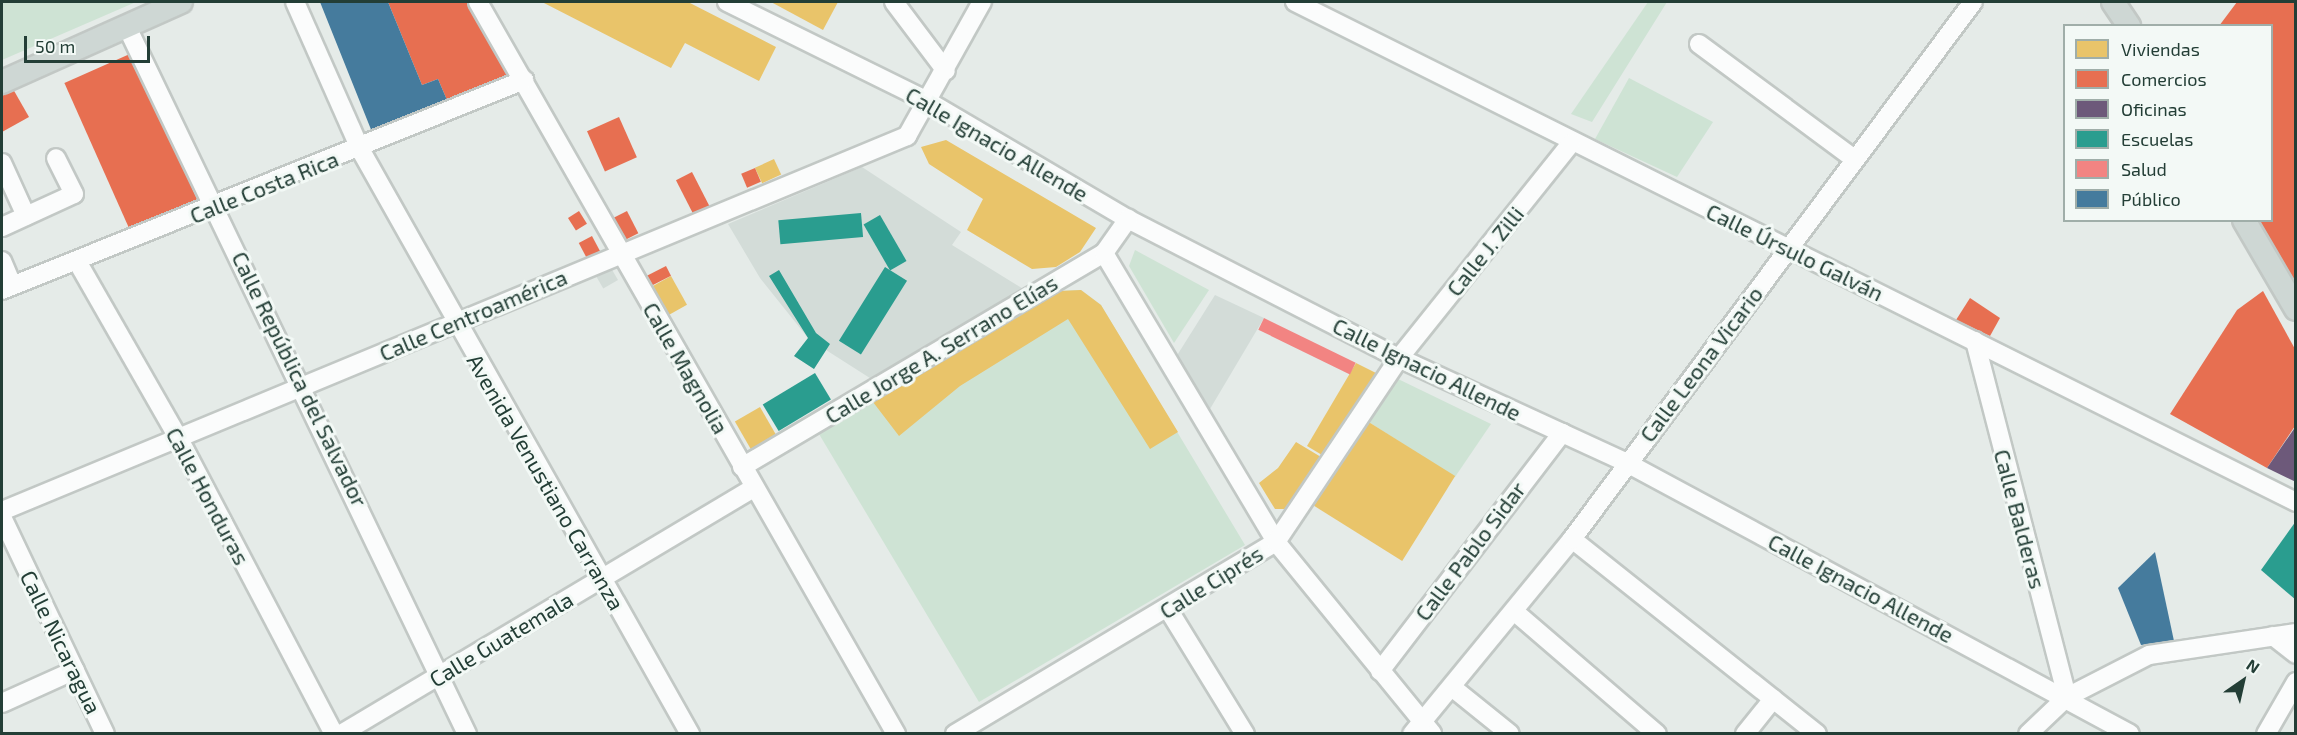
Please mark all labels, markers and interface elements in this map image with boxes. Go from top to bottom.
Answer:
scale bar [27,24,153,62]
legend [2063,24,2273,222]
text: 50 m [35,35,75,57]
text: Viviendas [2121,38,2200,60]
text: Comercios [2121,68,2207,90]
street label: Calle Ignacio Allende [901,81,1093,207]
text: Oficinas [2121,98,2187,120]
text: Escuelas [2121,128,2193,150]
street label: Calle Costa Rica [186,145,342,229]
text: Salud [2121,158,2167,180]
text: Público [2121,188,2181,210]
street label: Calle Úrsulo Galván [1702,198,1888,306]
street label: Calle J. Zilli [1441,201,1529,301]
street label: Calle República del Salvador [227,247,373,511]
street label: Calle Centroamérica [375,264,571,366]
street label: Calle Jorge A. Serrano Elías [820,269,1062,429]
street label: Calle Leona Vicario [1634,281,1768,447]
street label: Calle Magnolia [638,298,734,438]
street label: Calle Ignacio Allende [1328,312,1526,426]
street label: Avenida Venustiano Carranza [462,349,630,615]
street label: Calle Honduras [161,423,255,569]
street label: Calle Balderas [1989,446,2051,592]
street label: Calle Pablo Sidar [1409,476,1531,626]
street label: Calle Ignacio Allende [1764,528,1958,648]
street label: Calle Ciprés [1155,540,1267,624]
street label: Calle Nicaragua [15,566,107,718]
street label: Calle Guatemala [424,586,578,692]
north arrow [2213,651,2273,711]
text: N [2243,655,2263,677]

